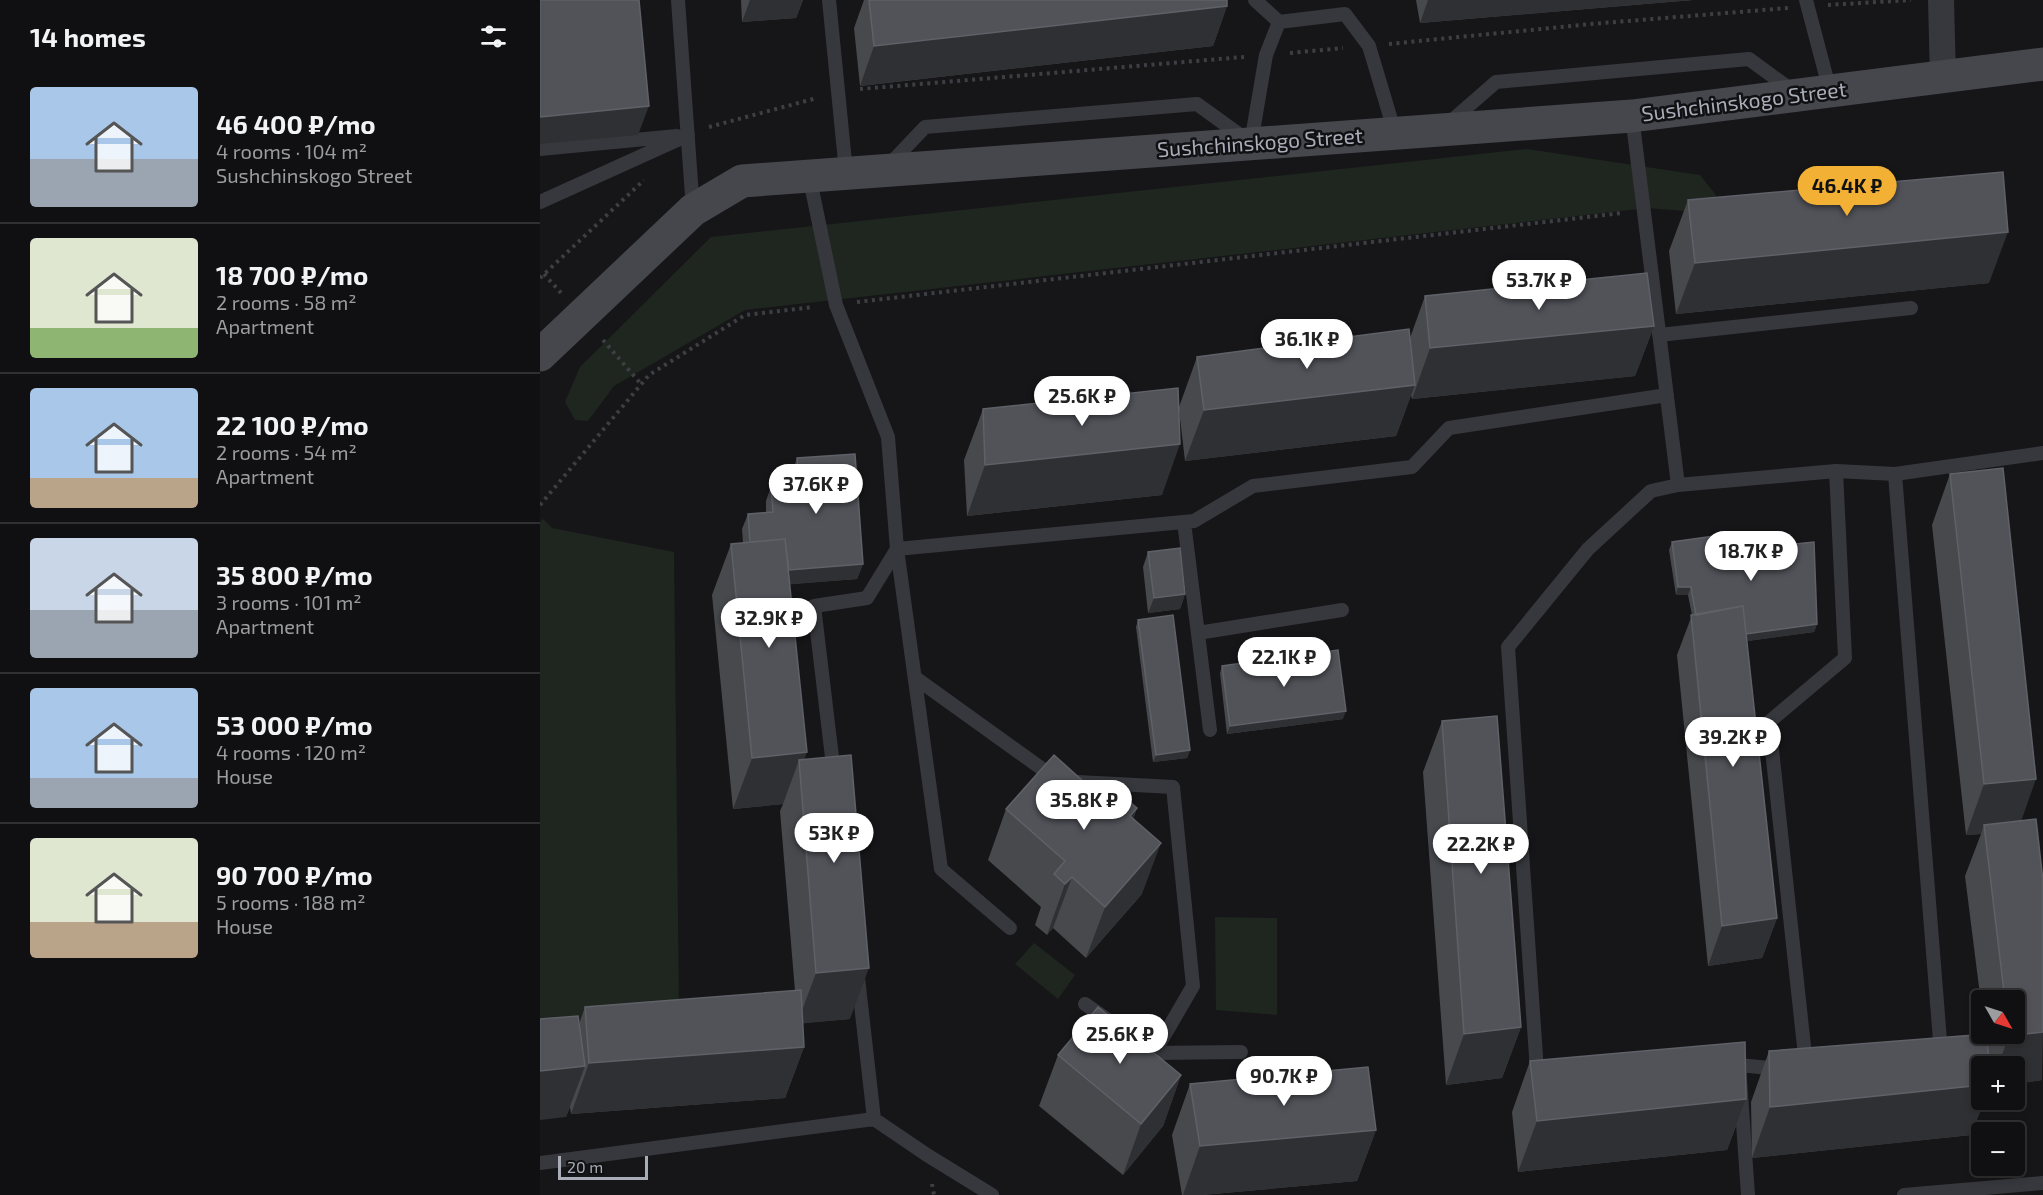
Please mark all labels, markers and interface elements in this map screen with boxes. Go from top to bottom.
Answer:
icon: filters [477,20,510,53]
text: 14 homes [30,21,146,52]
street label: Sushchinskogo Street [1640,76,1848,125]
text: 46 400 ₽/mo [216,108,376,139]
icon: home [78,111,150,183]
street label: Sushchinskogo Street [1156,122,1364,161]
text: 4 rooms · 104 m² [216,139,367,163]
text: Sushchinskogo Street [216,163,412,187]
pin: 46.4K ₽ [1792,166,1902,217]
text: 46.4K ₽ [1812,173,1882,197]
text: 18 700 ₽/mo [216,259,368,290]
pin: 53.7K ₽ [1484,260,1594,311]
icon: home [78,262,150,334]
text: 53.7K ₽ [1506,267,1572,291]
text: 2 rooms · 58 m² [216,290,357,314]
text: Apartment [216,314,314,338]
pin: 36.1K ₽ [1252,319,1362,370]
text: 36.1K ₽ [1275,326,1339,350]
pin: 25.6K ₽ [1027,376,1137,427]
text: 25.6K ₽ [1048,383,1116,407]
text: 22 100 ₽/mo [216,409,369,440]
icon: home [78,412,150,484]
text: 2 rooms · 54 m² [216,440,357,464]
text: Apartment [216,464,314,488]
pin: 37.6K ₽ [761,464,871,515]
text: 37.6K ₽ [783,471,849,495]
pin: 18.7K ₽ [1696,531,1806,582]
text: 18.7K ₽ [1719,538,1783,562]
text: 35 800 ₽/mo [216,559,372,590]
icon: home [78,562,150,634]
text: 3 rooms · 101 m² [216,590,362,614]
pin: 32.9K ₽ [714,598,824,649]
text: 32.9K ₽ [735,605,803,629]
text: Apartment [216,614,314,638]
pin: 22.1K ₽ [1229,637,1339,688]
text: 22.1K ₽ [1252,644,1316,668]
text: 53 000 ₽/mo [216,709,373,740]
icon: home [78,712,150,784]
pin: 39.2K ₽ [1678,717,1788,768]
text: 39.2K ₽ [1699,724,1767,748]
text: 4 rooms · 120 m² [216,740,366,764]
text: House [216,764,273,788]
pin: 35.8K ₽ [1029,780,1139,831]
text: 35.8K ₽ [1050,787,1118,811]
pin: 53K ₽ [792,813,876,864]
text: 53K ₽ [809,820,860,844]
pin: 22.2K ₽ [1426,824,1536,875]
text: 22.2K ₽ [1447,831,1515,855]
text: 90 700 ₽/mo [216,859,373,890]
icon: home [78,862,150,934]
text: 5 rooms · 188 m² [216,890,365,914]
text: House [216,914,273,938]
north arrow [1971,990,2025,1044]
map controls [1971,990,2025,1176]
pin: 25.6K ₽ [1065,1014,1175,1065]
text: 25.6K ₽ [1086,1021,1154,1045]
pin: 90.7K ₽ [1229,1056,1339,1107]
button: + [1971,1056,2025,1110]
text: 90.7K ₽ [1250,1063,1318,1087]
button: − [1971,1122,2025,1176]
scale bar [558,1153,648,1180]
text: 20 m [567,1157,603,1176]

